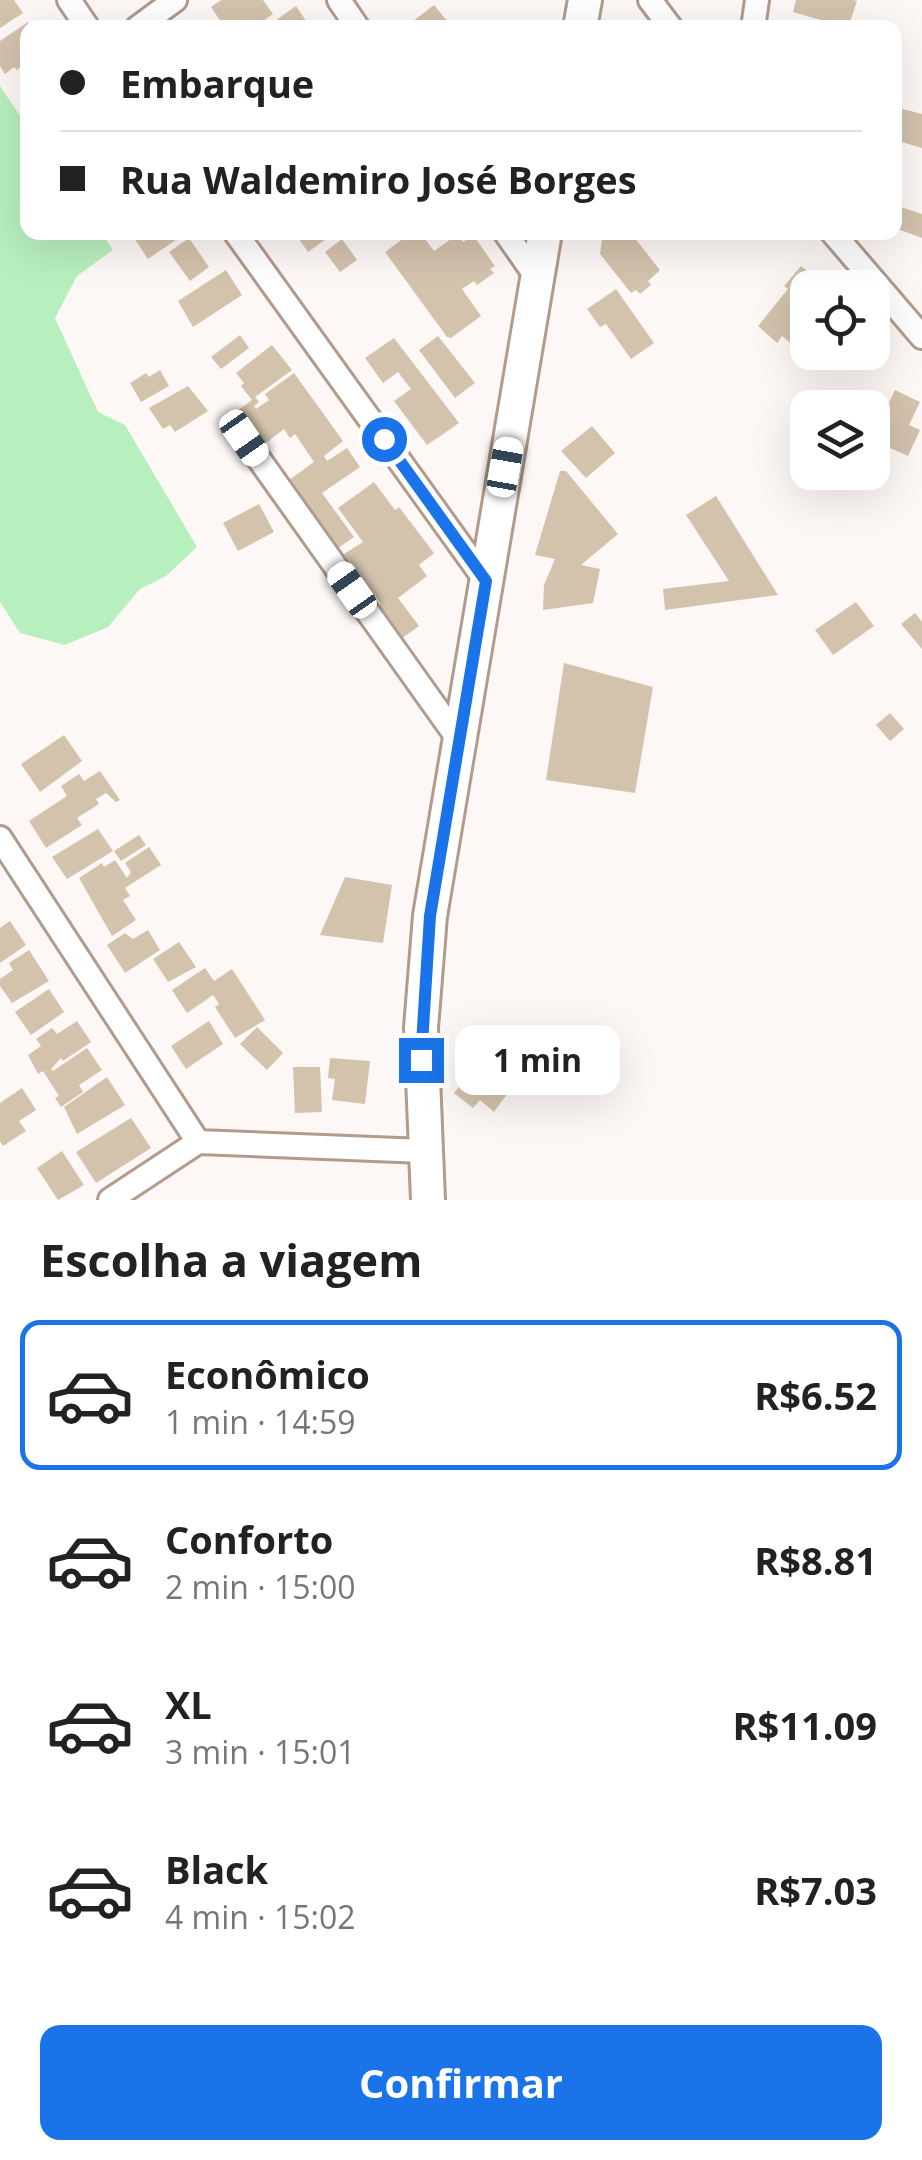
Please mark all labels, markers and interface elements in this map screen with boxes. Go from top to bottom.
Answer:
text: Embarque [120,57,314,109]
text: Rua Waldemiro José Borges [120,153,637,205]
map controls [790,270,890,490]
button: locate [790,270,890,370]
button: layers [790,390,890,490]
car [215,405,273,471]
route start [362,417,407,462]
car [485,435,525,499]
car [323,557,381,623]
callout: 1 min [456,1025,621,1095]
route end [399,1038,444,1083]
text: 1 min [493,1038,582,1081]
text: Escolha a viagem [40,1229,422,1290]
text: Econômico [165,1348,370,1400]
icon: car [45,1350,135,1440]
text: R$6.52 [754,1369,877,1421]
text: 1 min · 14:59 [165,1400,356,1443]
text: Conforto [165,1513,333,1565]
icon: car [45,1515,135,1605]
text: R$8.81 [754,1534,877,1586]
text: 2 min · 15:00 [165,1565,356,1608]
text: XL [165,1678,212,1730]
icon: car [45,1680,135,1770]
text: R$11.09 [732,1699,877,1751]
text: 3 min · 15:01 [165,1730,356,1773]
text: Black [165,1843,268,1895]
icon: car [45,1845,135,1935]
text: R$7.03 [754,1864,877,1916]
text: 4 min · 15:02 [165,1895,356,1938]
button: Confirmar [40,2025,882,2140]

